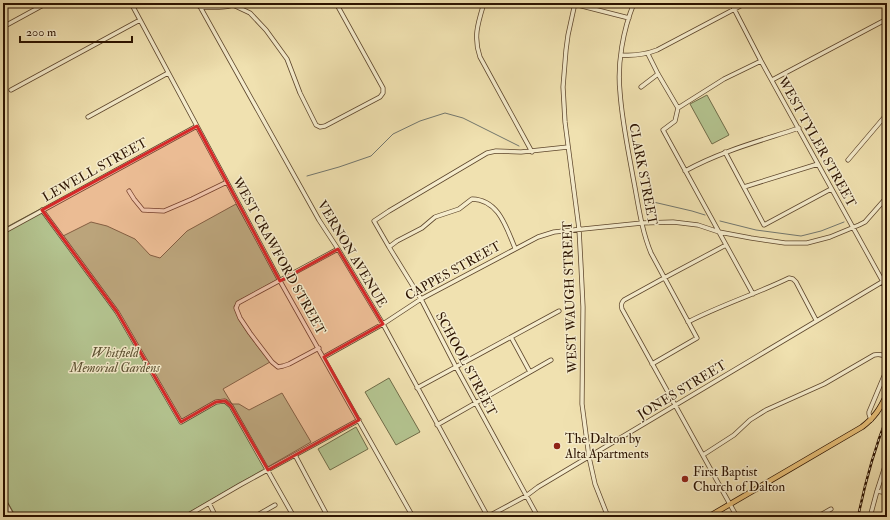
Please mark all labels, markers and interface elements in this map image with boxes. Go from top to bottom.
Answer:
scale bar [20,18,132,44]
text: 200 m [26,25,57,40]
street label: WEST TYLER STREET [774,73,860,210]
street label: CLARK STREET [625,122,661,226]
street label: LEWELL STREET [40,134,151,205]
street label: WEST CRAWFORD STREET [228,174,329,338]
street label: VERNON AVENUE [314,198,390,310]
street label: WEST WAUGH STREET [559,220,581,374]
street label: CAPPES STREET [402,238,504,304]
street label: SCHOOL STREET [432,309,500,419]
park label: Whitfield Memorial Gardens [69,345,160,376]
street label: JONES STREET [634,357,730,423]
place label: The Dalton by Alta Apartments [564,431,649,463]
marker: The Dalton by Alta Apartments [552,441,562,451]
place label: First Baptist Church of Dalton [693,464,785,495]
marker: First Baptist Church of Dalton [680,474,690,484]

